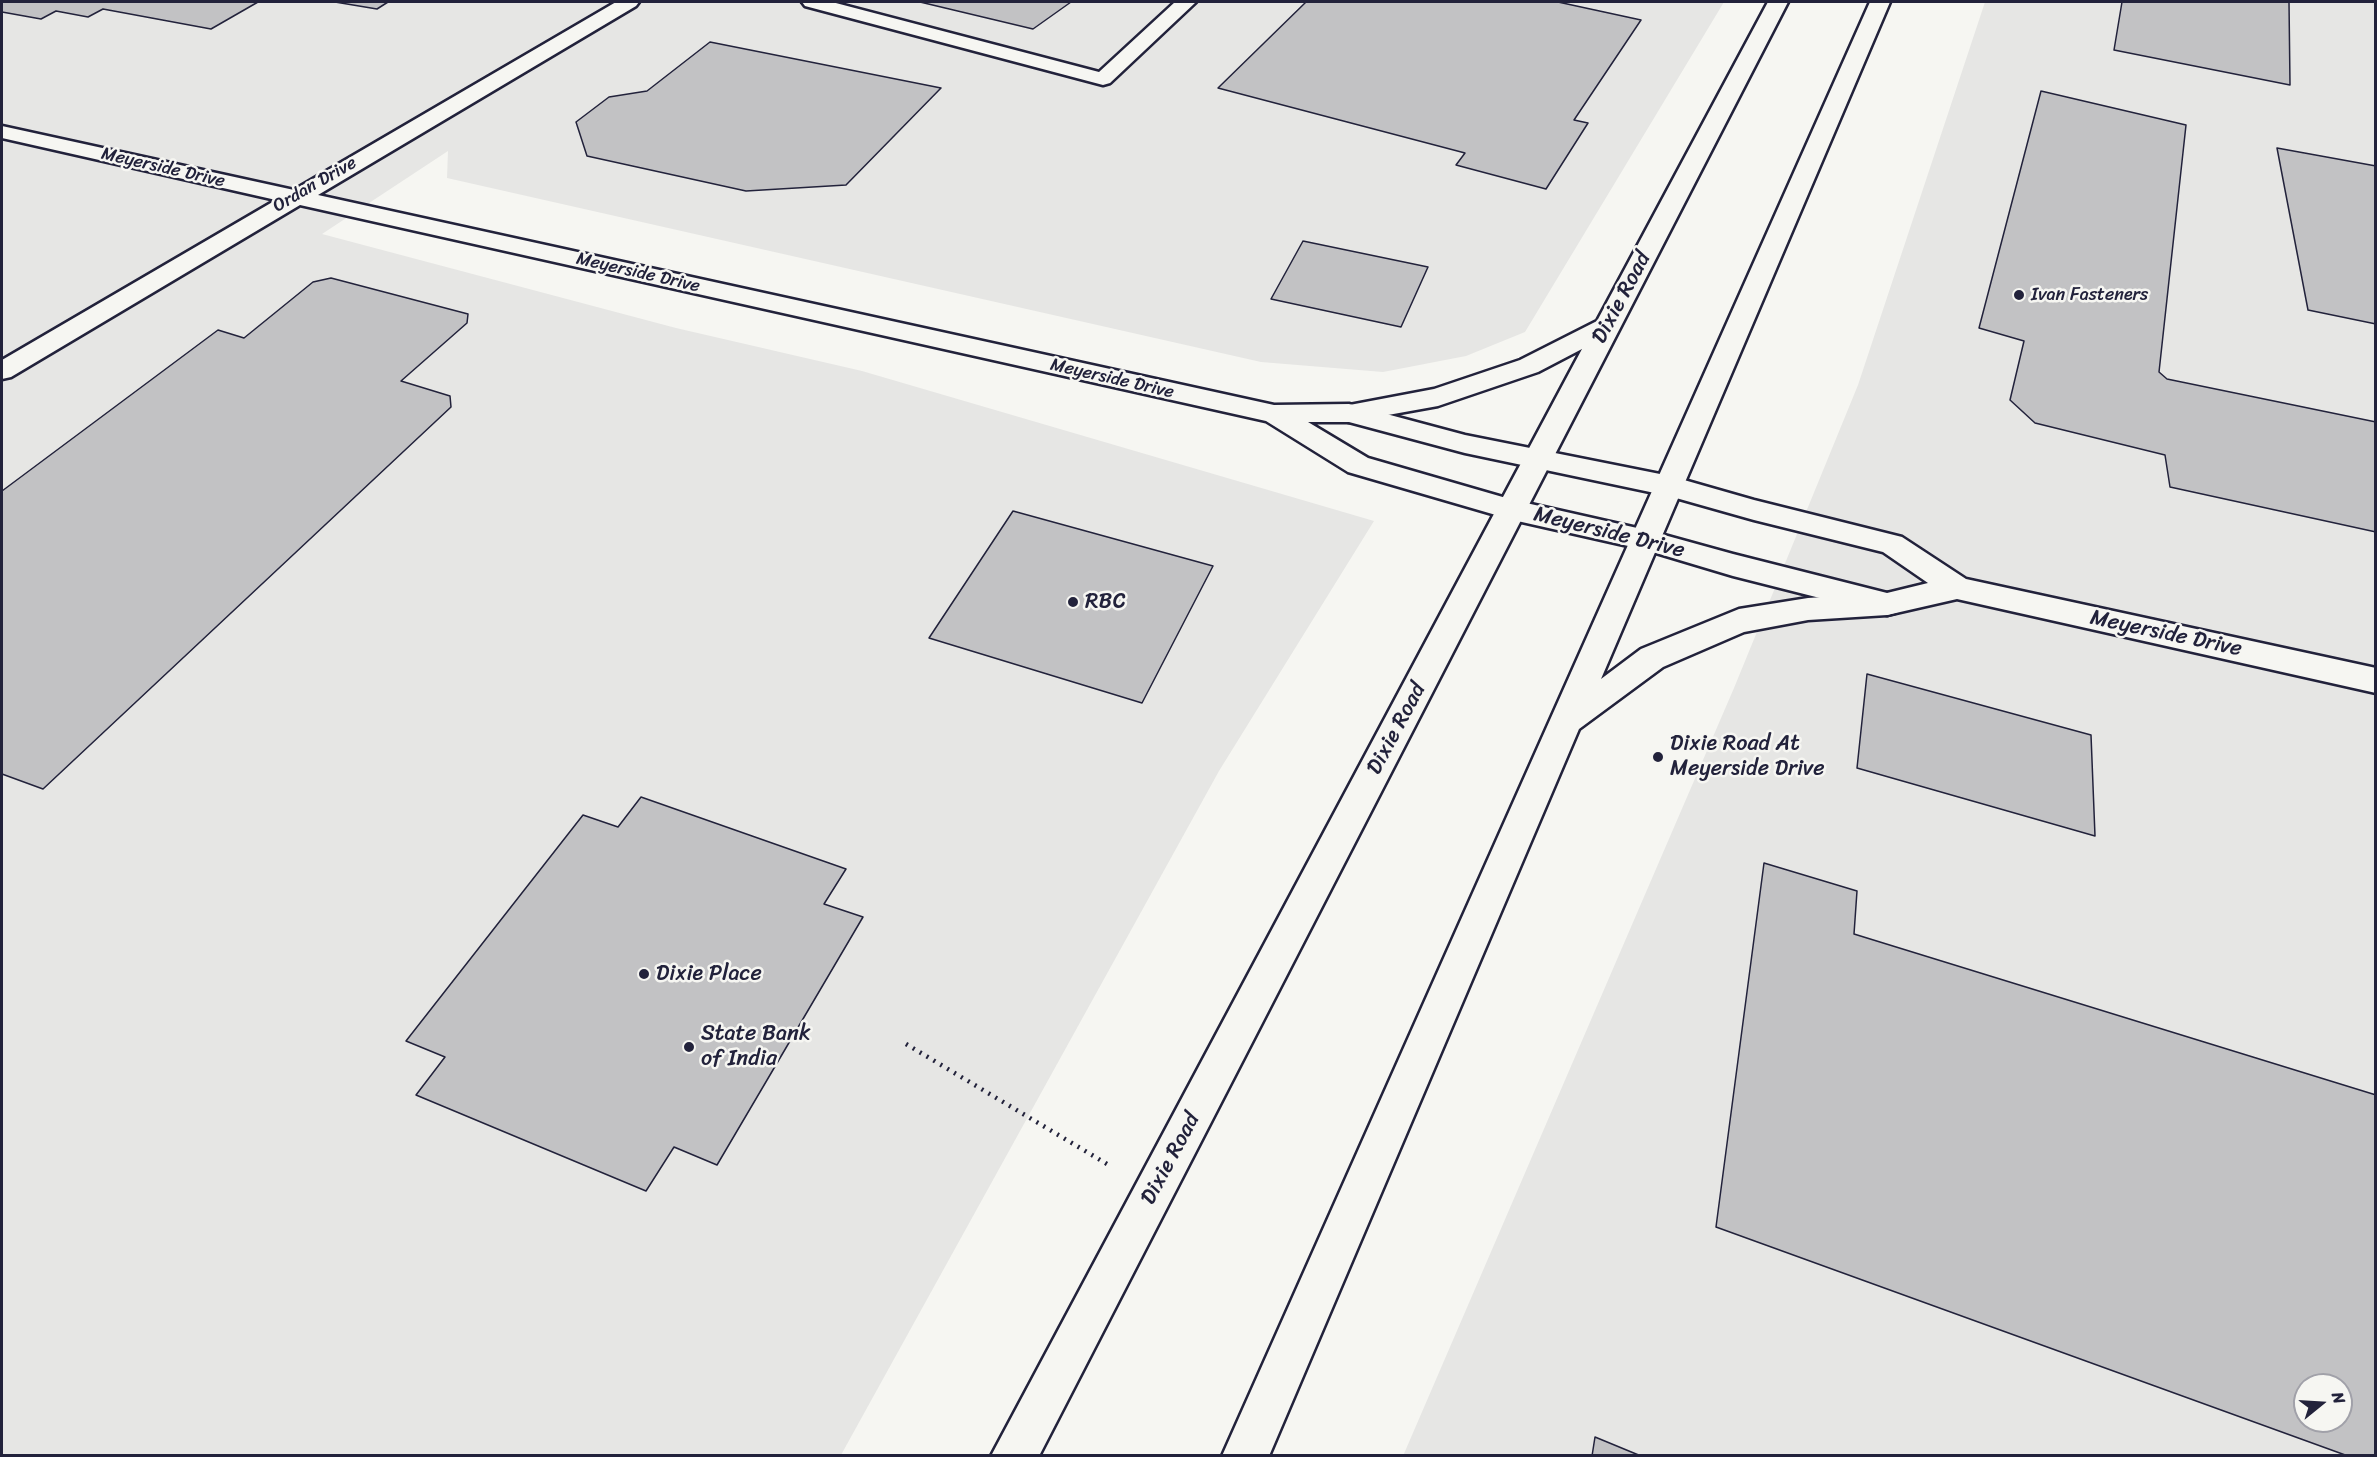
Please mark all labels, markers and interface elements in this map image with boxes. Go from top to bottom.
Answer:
street label: Meyerside Drive [99,143,227,193]
street label: Ordan Drive [269,152,361,218]
street label: Meyerside Drive [574,248,702,298]
street label: Dixie Road [1587,248,1657,348]
place label: Ivan Fasteners [2031,284,2148,306]
marker: Ivan Fasteners [2012,288,2026,302]
street label: Meyerside Drive [1048,354,1176,404]
street label: Meyerside Drive [1531,502,1687,564]
place label: RBC [1085,589,1126,615]
marker: RBC [1066,595,1080,609]
street label: Meyerside Drive [2088,605,2244,663]
street label: Dixie Road [1362,679,1432,779]
place label: Dixie Road At Meyerside Drive [1670,731,1825,782]
marker: Dixie Road At Meyerside Drive [1651,750,1665,764]
place label: Dixie Place [656,961,762,987]
marker: Dixie Place [637,967,651,981]
place label: State Bank of India [701,1021,811,1072]
marker: State Bank of India [682,1040,696,1054]
street label: Dixie Road [1136,1109,1206,1209]
north arrow [2293,1373,2353,1433]
text: N [2323,1388,2354,1408]

